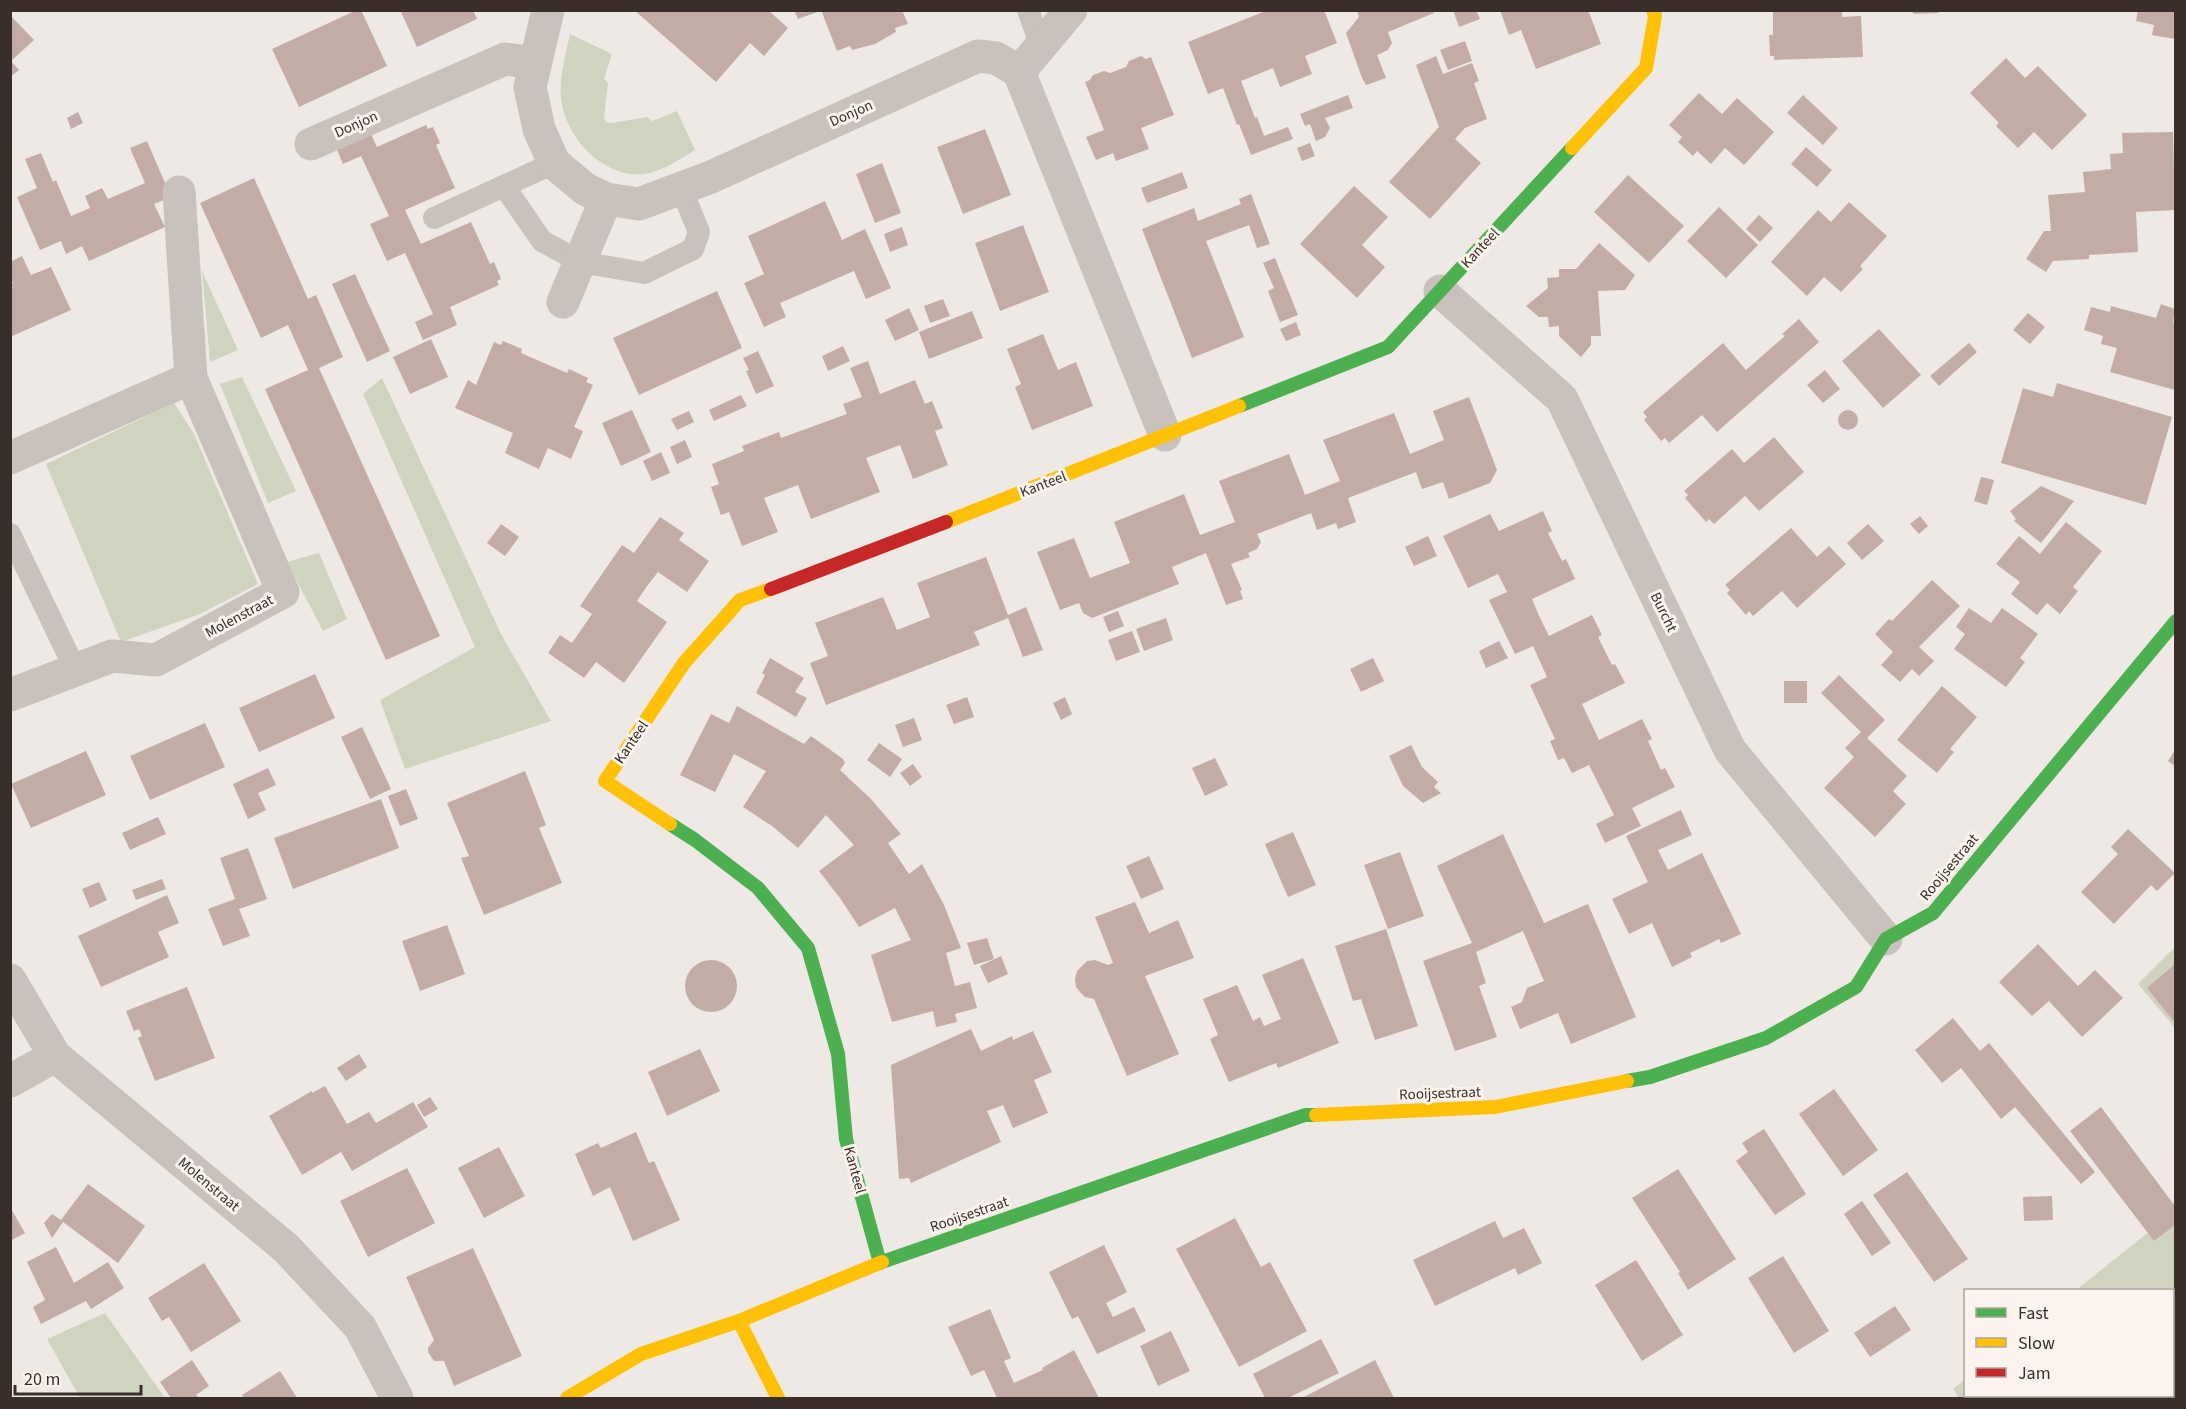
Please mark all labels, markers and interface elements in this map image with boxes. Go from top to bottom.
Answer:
street label: Donjon [826,95,876,132]
street label: Donjon [331,106,381,143]
street label: Kanteel [1456,223,1505,273]
street label: Kanteel [1017,466,1070,503]
street label: Burcht [1645,589,1682,636]
street label: Molenstraat [201,590,277,643]
street label: Kanteel [609,716,654,768]
street label: Rooijsestraat [1915,829,1984,905]
street label: Rooijsestraat [1399,1082,1481,1105]
street label: Kanteel [838,1144,871,1196]
street label: Molenstraat [173,1152,244,1216]
street label: Rooijsestraat [927,1191,1011,1238]
legend [1964,1289,2174,1397]
text: Fast [2018,1301,2049,1326]
text: Slow [2018,1331,2055,1356]
scale bar [15,1358,141,1396]
text: Jam [2018,1361,2051,1386]
text: 20 m [24,1367,60,1392]

